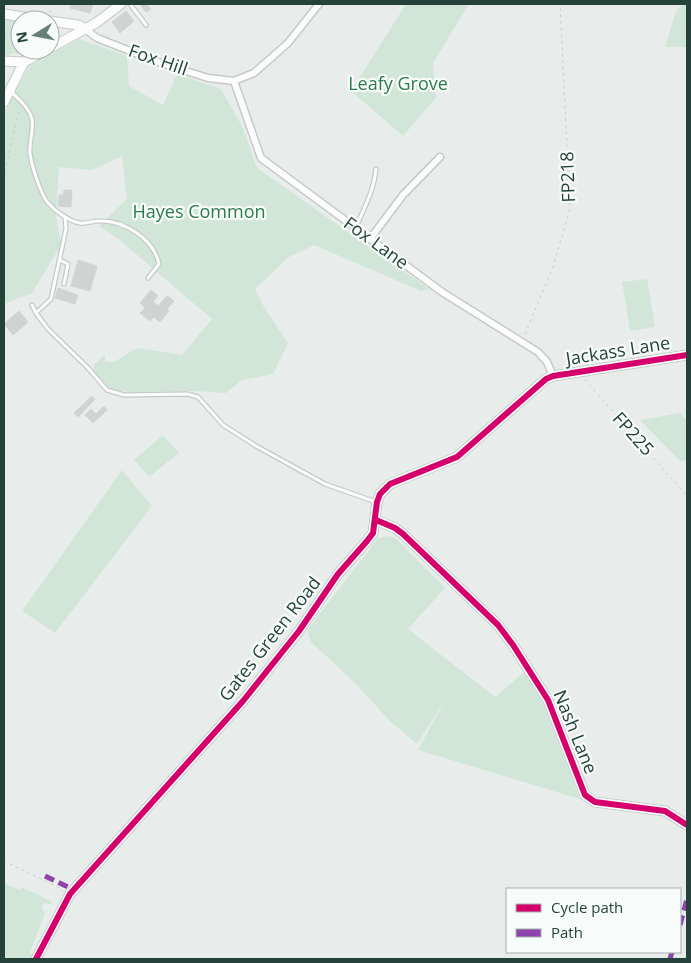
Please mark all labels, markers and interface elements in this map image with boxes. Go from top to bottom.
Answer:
north arrow [10,10,60,60]
text: N [11,30,32,45]
street label: Fox Hill [126,38,191,80]
park label: Leafy Grove [348,71,448,95]
street label: FP218 [554,151,580,203]
park label: Hayes Common [132,199,266,223]
street label: Fox Lane [339,211,414,274]
street label: Jackass Lane [562,330,672,370]
street label: FP225 [608,406,660,460]
street label: Gates Green Road [213,571,326,706]
street label: Nash Lane [548,686,604,777]
legend [506,888,681,953]
text: Cycle path [551,897,623,917]
text: Path [551,922,583,942]

